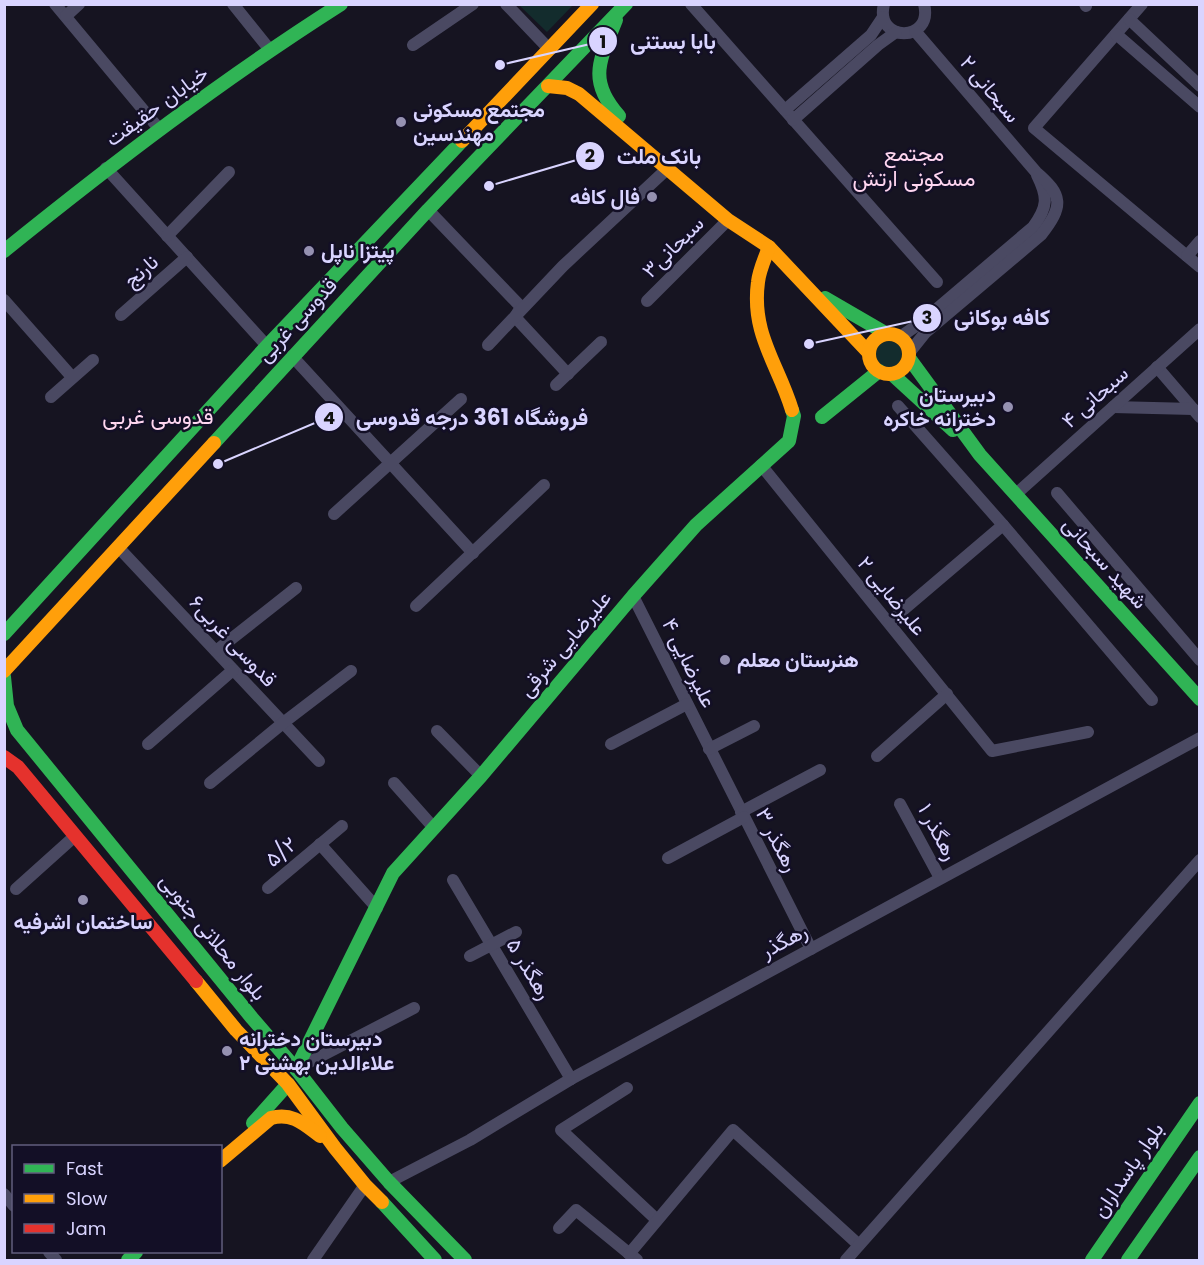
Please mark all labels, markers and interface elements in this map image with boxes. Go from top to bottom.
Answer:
callout: بابا بستنی [588,21,728,61]
text: بابا بستنی [630,26,716,57]
text: 1 [600,29,606,54]
street label: سبحانی ۲ [954,49,1027,129]
street label: خیابان حقیقت [99,58,214,153]
place label: مجتمع مسکونی مهندسین [413,95,545,148]
marker: مجتمع مسکونی مهندسین [394,115,408,129]
callout: بانک ملت [575,136,713,176]
district label: مجتمع مسکونی ارتش [853,138,975,194]
text: بانک ملت [617,141,701,172]
text: 2 [585,143,595,168]
place label: فال کافه [570,182,640,211]
marker: فال کافه [645,190,659,204]
street label: سبحانی۳ [635,209,710,284]
place label: پیتزا ناپل [321,236,395,265]
marker: پیتزا ناپل [302,244,316,258]
street label: نارنج [117,247,164,294]
street label: قدوسی غربی [250,271,343,368]
callout: کافه بوکانی [912,298,1062,338]
text: کافه بوکانی [954,302,1050,333]
text: 3 [922,305,932,330]
street label: سبحانی ۴ [1055,359,1134,434]
place label: دبیرستان دخترانه خاکره [883,380,996,433]
callout: فروشگاه 361 درجه قدوسی [314,397,600,437]
marker: دبیرستان دخترانه خاکره [1001,400,1015,414]
district label: قدوسی غربی [102,401,214,432]
text: فروشگاه 361 درجه قدوسی [356,402,588,433]
text: 4 [323,405,335,430]
street label: شهید سبحانی [1056,510,1155,615]
street label: ۲ علیرضایی [851,550,934,642]
street label: علیرضایی شرقی [512,584,618,703]
street label: قدوسی غربی۶ [183,588,284,693]
street label: ۴ علیرضایی [655,613,724,712]
place label: هنرستان معلم [737,645,859,674]
marker: هنرستان معلم [718,653,732,667]
street label: ۱ رهگذر [911,798,966,865]
street label: ۳ رهگذر [749,803,806,877]
street label: ۵/۲ [259,830,303,873]
street label: بلوار محلاتی جنوبی [153,867,274,1006]
marker: ساختمان اشرفیه [76,893,90,907]
place label: ساختمان اشرفیه [14,907,152,936]
street label: رهگذر [754,916,812,965]
street label: ۵ رهگذر [500,932,559,1005]
place label: دبیرستان دخترانه علاءالدین بهشتی ۲ [239,1024,394,1077]
marker: دبیرستان دخترانه علاءالدین بهشتی ۲ [220,1044,234,1058]
street label: بلوار پاسداران [1085,1116,1170,1223]
legend [12,1145,222,1253]
text: Fast [66,1156,103,1181]
text: Slow [66,1186,108,1211]
text: Jam [66,1216,106,1241]

